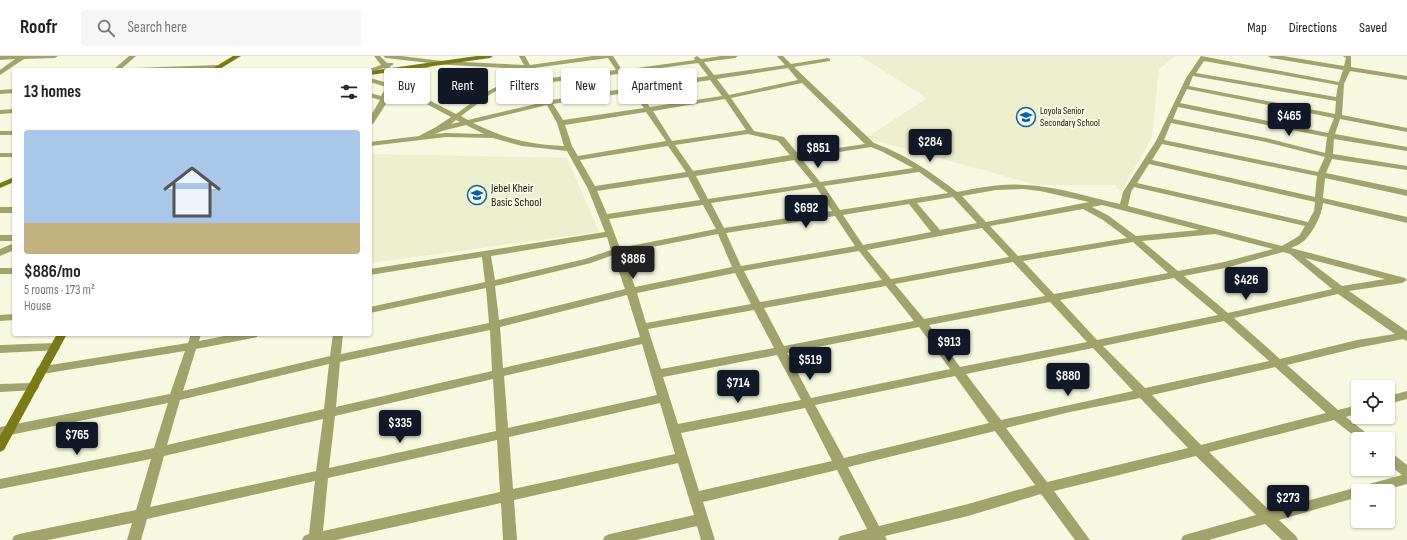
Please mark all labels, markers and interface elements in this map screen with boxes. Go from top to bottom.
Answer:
search box [81,10,361,46]
text: Roofr [20,16,57,39]
icon: search [95,17,117,39]
text: Search here [127,18,187,37]
text: Map [1247,19,1267,36]
text: Directions [1289,19,1337,36]
text: Saved [1359,19,1387,36]
chip: Buy [384,68,430,104]
chip: Rent [438,68,488,104]
chip: Filters [496,68,553,104]
chip: New [561,68,610,104]
chip: Apartment [618,68,697,104]
icon: filters [338,81,360,103]
text: 13 homes [24,82,81,102]
pin: $465 [1265,103,1313,137]
place label: Loyola Senior Secondary School [1040,105,1100,129]
school or university icon: Loyola Senior Secondary School [1015,106,1037,128]
text: $465 [1277,108,1301,124]
pin: $284 [906,129,954,163]
text: $284 [918,134,942,150]
pin: $851 [794,135,842,169]
text: $851 [806,140,830,156]
icon: home [156,156,228,228]
place label: Jebel Kheir Basic School [490,181,542,210]
school or university icon: Jebel Kheir Basic School [466,184,488,206]
pin: $692 [782,195,830,229]
text: $692 [794,200,818,216]
pin: $886 [609,246,657,280]
text: $886 [620,251,646,267]
text: $886/mo [24,262,81,282]
pin: $426 [1222,267,1270,301]
text: $426 [1234,272,1258,288]
text: 5 rooms · 173 m² [24,282,95,298]
text: House [24,298,51,314]
pin: $913 [925,329,973,363]
text: $913 [937,334,961,350]
pin: $519 [786,347,834,381]
text: $519 [798,352,822,368]
pin: $880 [1044,363,1092,397]
text: $880 [1055,368,1081,384]
pin: $714 [714,370,762,404]
text: $714 [726,375,750,391]
map controls [1351,380,1395,528]
button: locate [1351,380,1395,424]
pin: $335 [376,410,424,444]
text: $335 [388,415,412,431]
pin: $765 [53,422,101,456]
text: $765 [65,427,89,443]
button: + [1351,432,1395,476]
button: − [1351,484,1395,528]
pin: $273 [1264,485,1312,519]
text: $273 [1276,490,1300,506]

